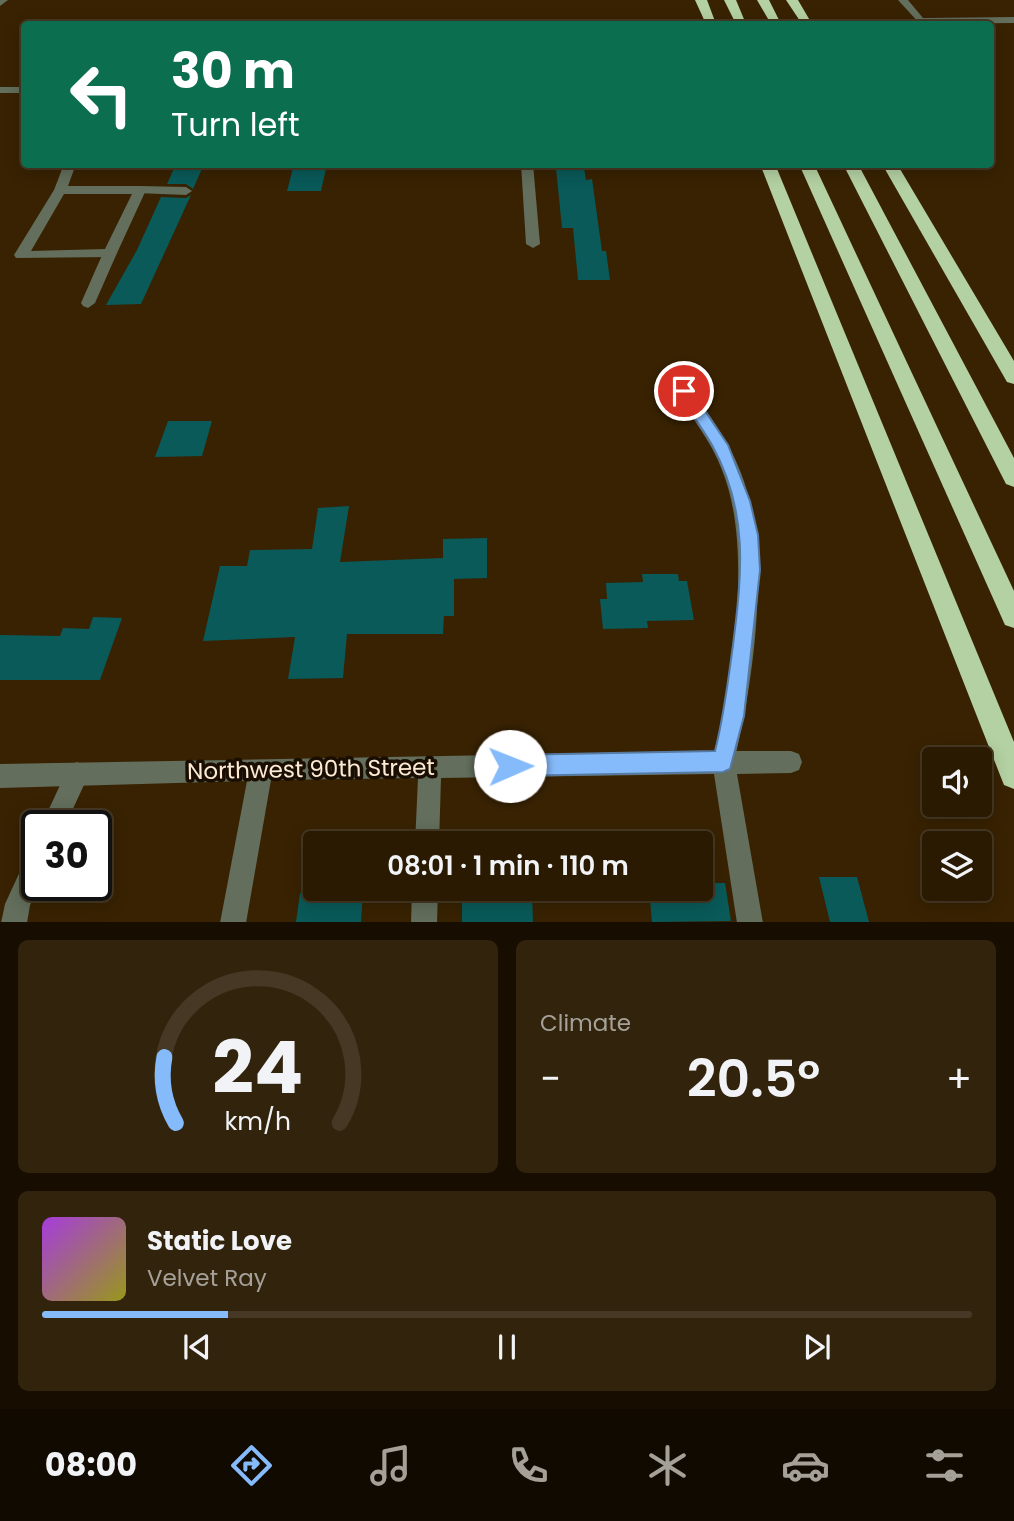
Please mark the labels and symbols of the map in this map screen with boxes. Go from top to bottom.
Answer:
pin [654,361,714,421]
position arrow [473,729,547,803]
street label: Northwest 90th Street [187,751,435,787]
speed limit sign: 30 [21,810,112,901]

